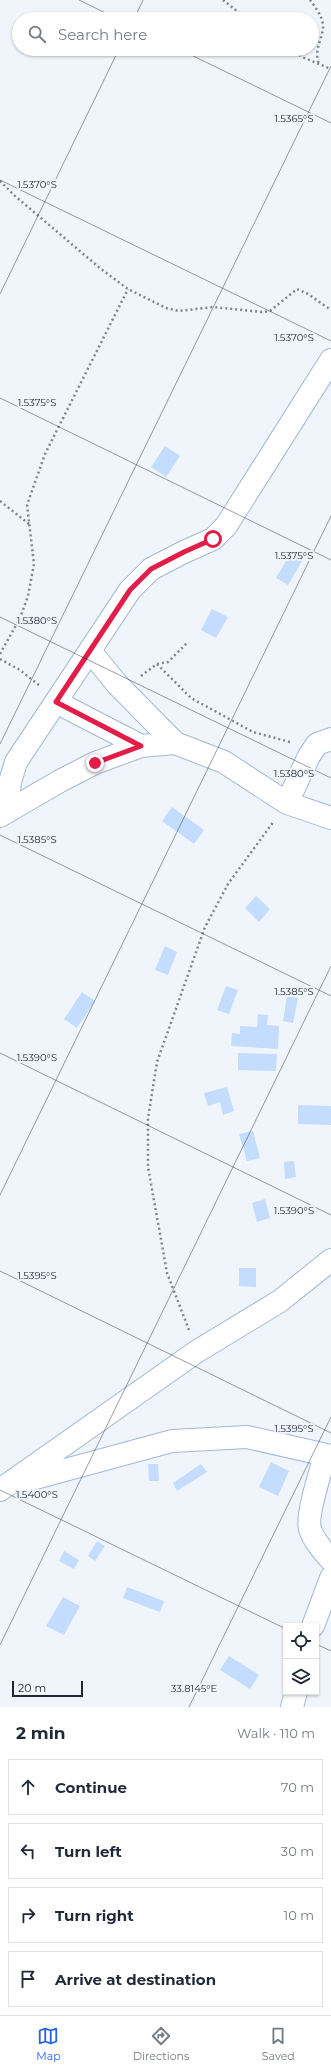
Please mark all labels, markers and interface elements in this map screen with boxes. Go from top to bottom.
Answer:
search box [12,12,319,56]
icon: search [26,23,48,45]
text: Search here [58,25,147,44]
text: 1.5365°S [274,112,314,125]
text: 1.5370°S [17,178,57,191]
text: 1.5370°S [274,331,314,344]
text: 1.5375°S [18,396,56,409]
route start [204,530,222,548]
text: 1.5375°S [275,549,313,562]
text: 1.5380°S [17,614,57,627]
route end [86,754,104,772]
text: 1.5380°S [274,767,314,780]
text: 1.5385°S [17,833,57,846]
text: 1.5385°S [274,985,314,998]
text: 1.5390°S [17,1051,57,1064]
text: 1.5390°S [274,1204,314,1217]
text: 1.5395°S [17,1269,57,1282]
text: 1.5395°S [274,1422,314,1435]
text: 1.5400°S [16,1488,58,1501]
map controls [283,1623,319,1695]
button: locate [283,1623,319,1659]
button: layers [283,1659,319,1695]
scale bar [12,1679,83,1698]
text: 20 m [18,1681,46,1695]
text: 33.8145°E [171,1682,218,1695]
text: 2 min [16,1723,66,1743]
text: Walk · 110 m [237,1725,315,1741]
icon: ahead [17,1776,39,1798]
text: Continue [55,1778,127,1797]
text: 70 m [281,1779,314,1795]
icon: left [17,1840,39,1862]
text: Turn left [55,1842,122,1861]
text: 30 m [281,1843,314,1859]
icon: right [17,1904,39,1926]
text: Turn right [55,1906,134,1925]
text: 10 m [284,1907,314,1923]
icon: arrive [17,1968,39,1990]
text: Arrive at destination [55,1970,216,1989]
tab: Map [36,2025,61,2063]
tab: Directions [133,2025,189,2063]
tab: Saved [262,2025,295,2063]

